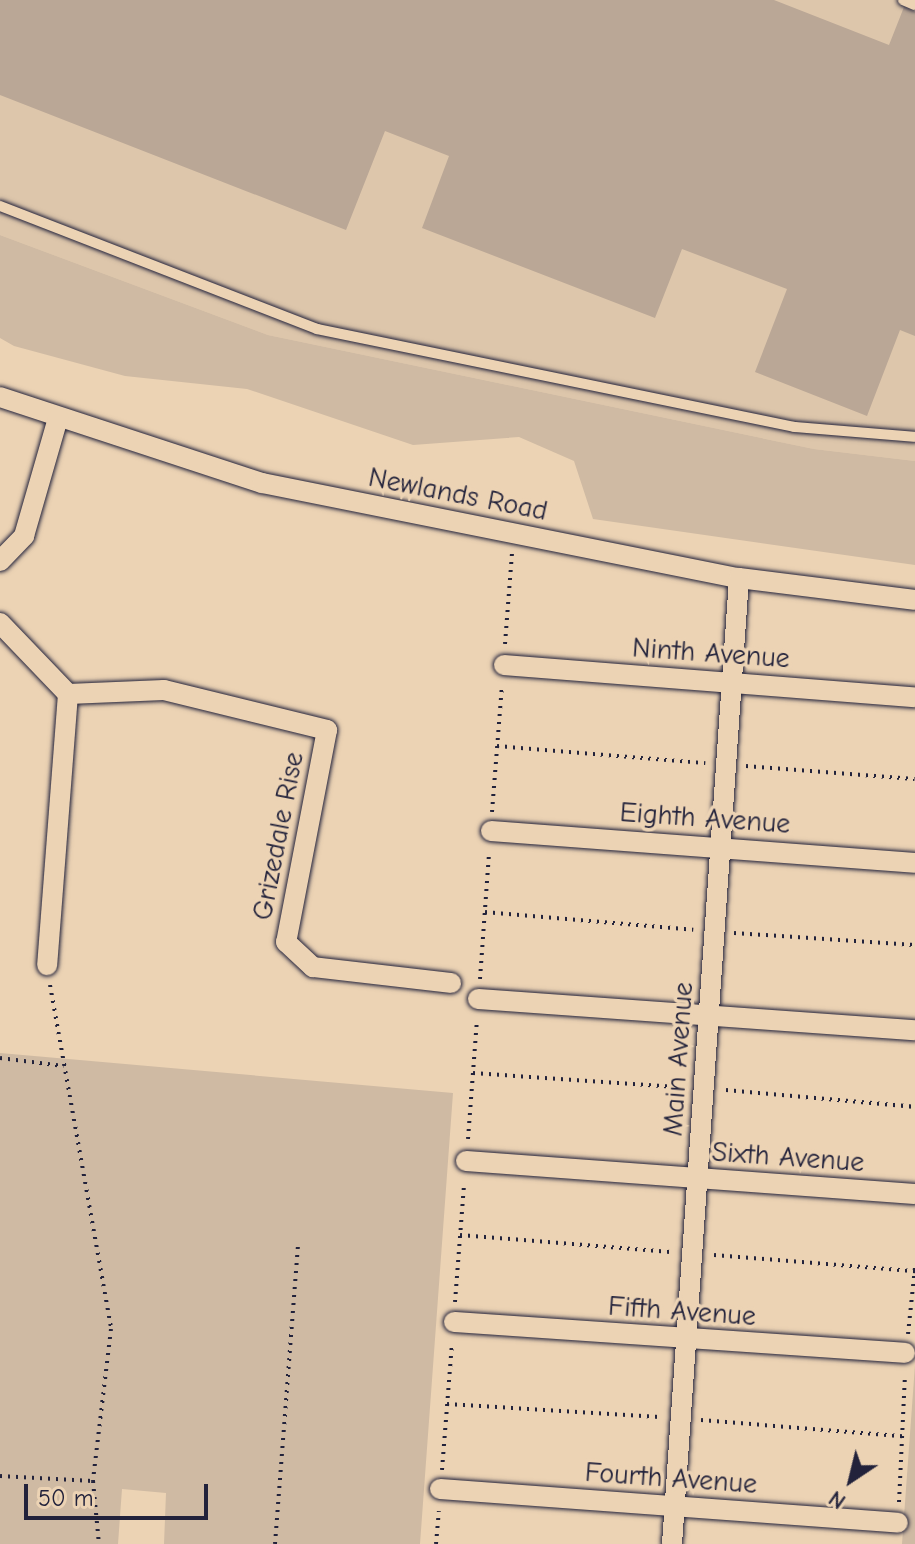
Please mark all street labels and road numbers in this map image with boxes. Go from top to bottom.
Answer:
street label: Newlands Road [366,460,550,528]
street label: Ninth Avenue [631,631,791,675]
street label: Grizedale Rise [245,749,311,923]
street label: Eighth Avenue [619,795,791,841]
street label: Main Avenue [656,981,700,1137]
street label: Sixth Avenue [711,1135,865,1179]
street label: Fifth Avenue [607,1289,757,1333]
street label: Fourth Avenue [584,1455,758,1501]

